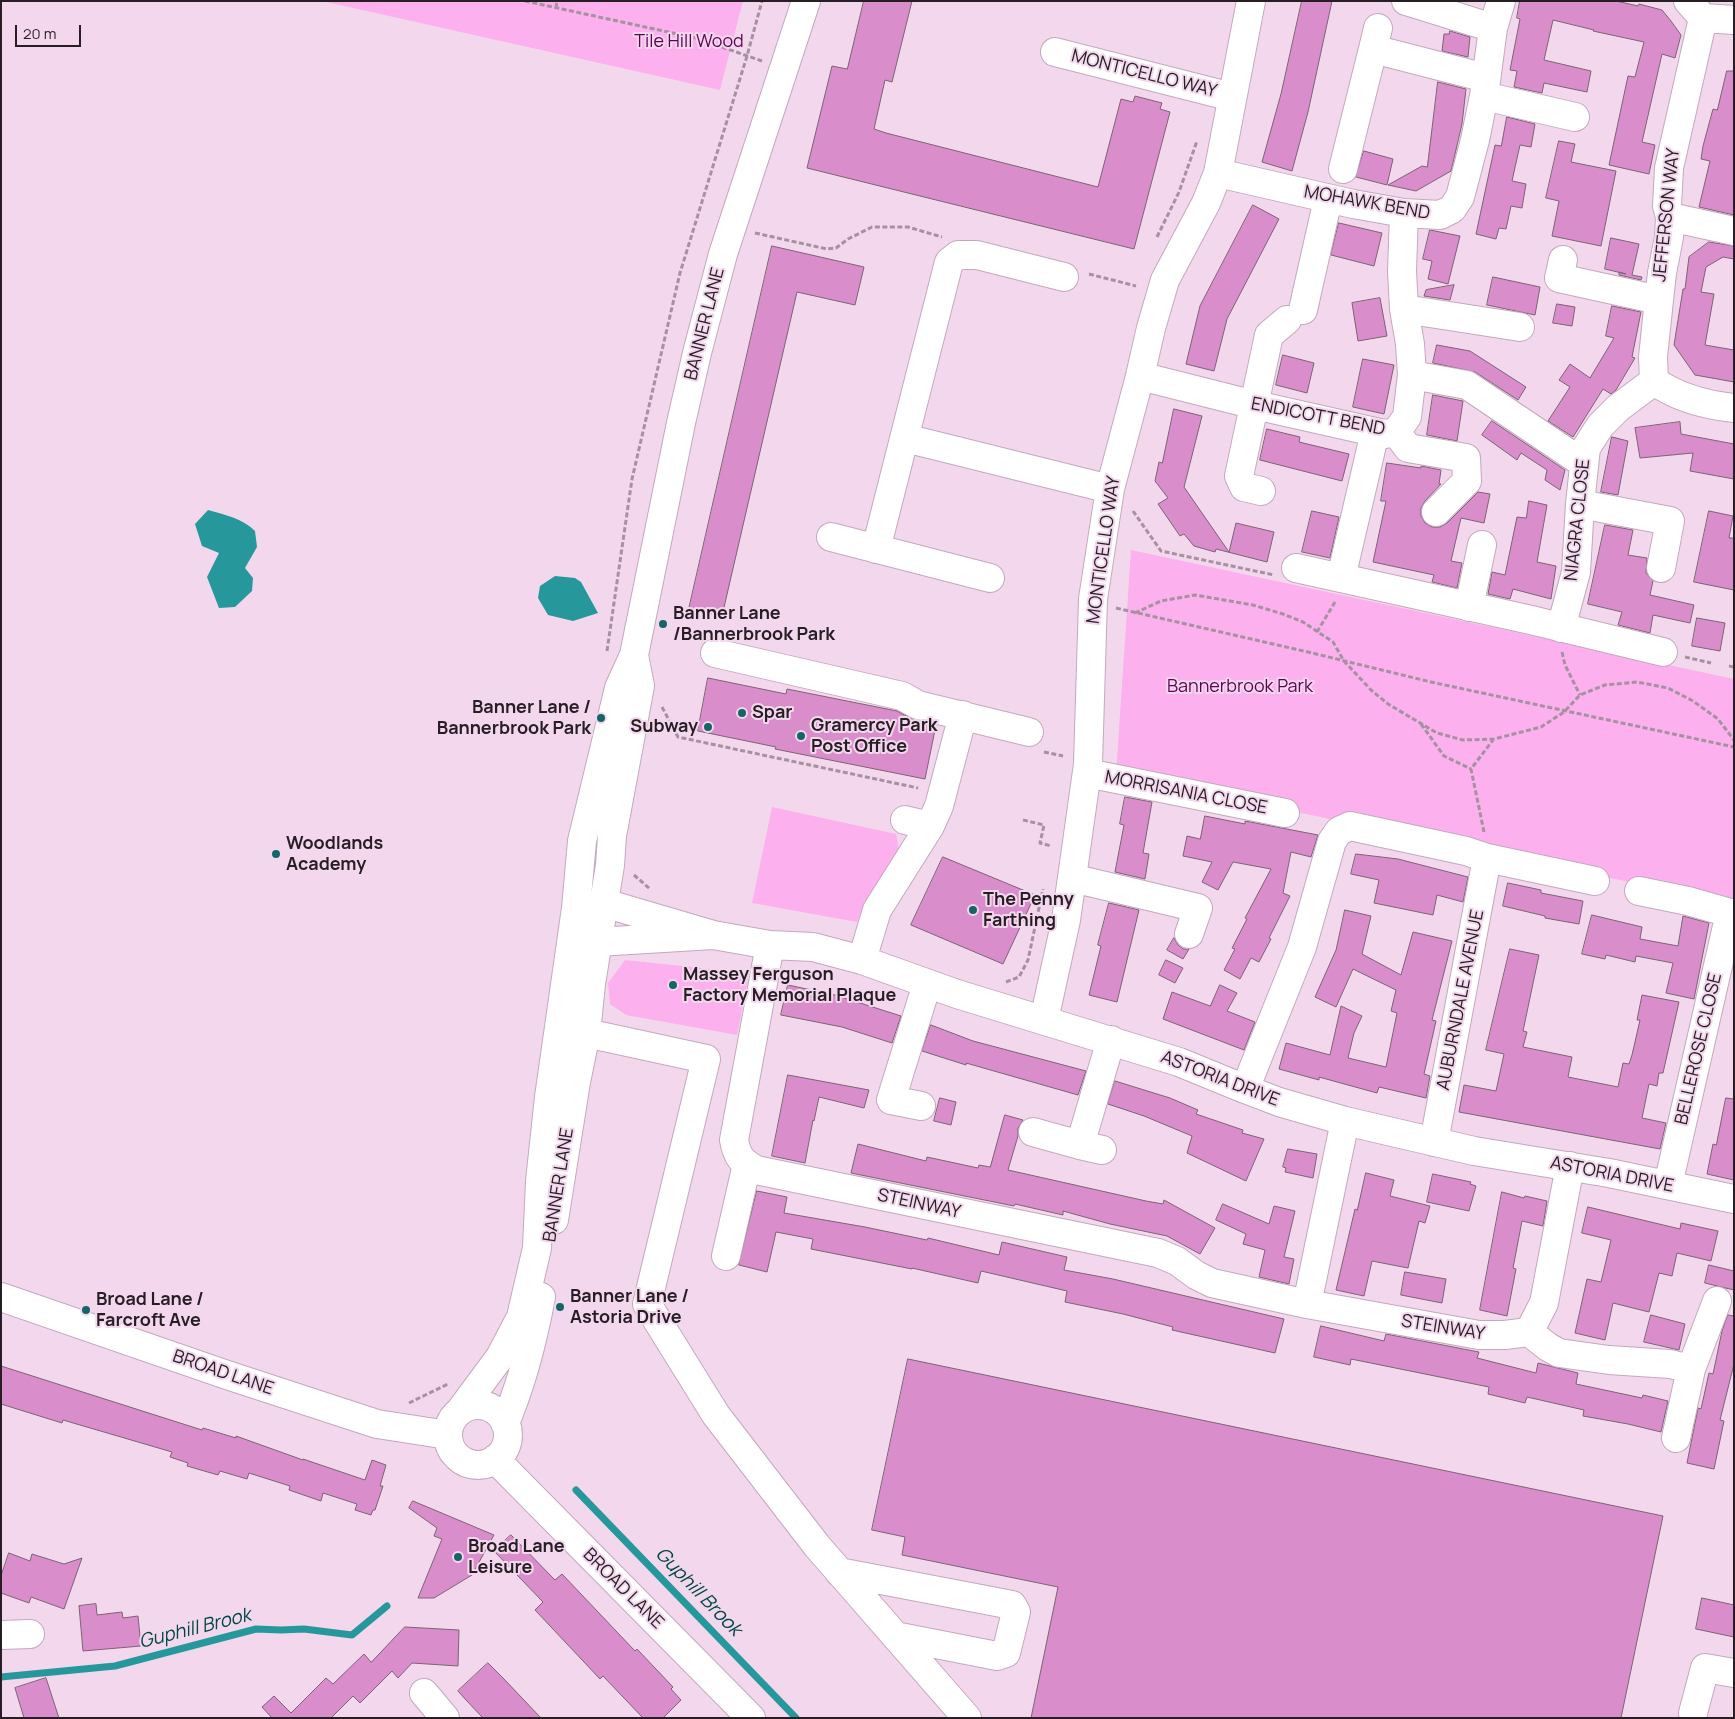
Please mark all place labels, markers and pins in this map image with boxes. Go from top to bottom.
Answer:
place label: Banner Lane /Bannerbrook Park [673,603,835,646]
marker: Banner Lane /Bannerbrook Park [657,618,669,630]
place label: Banner Lane / Bannerbrook Park [437,697,591,740]
place label: Spar [752,702,792,724]
marker: Spar [736,707,748,719]
marker: Banner Lane / Bannerbrook Park [595,712,607,724]
place label: Gramercy Park Post Office [811,715,938,758]
place label: Subway [630,716,698,738]
marker: Subway [702,721,714,733]
marker: Gramercy Park Post Office [795,730,807,742]
place label: Woodlands Academy [286,833,383,876]
marker: Woodlands Academy [270,848,282,860]
place label: The Penny Farthing [983,889,1074,932]
marker: The Penny Farthing [967,904,979,916]
place label: Massey Ferguson Factory Memorial Plaque [683,964,896,1006]
marker: Massey Ferguson Factory Memorial Plaque [667,979,679,991]
place label: Banner Lane / Astoria Drive [570,1286,689,1328]
place label: Broad Lane / Farcroft Ave [96,1289,204,1332]
marker: Banner Lane / Astoria Drive [554,1301,566,1313]
marker: Broad Lane / Farcroft Ave [80,1304,92,1316]
place label: Broad Lane Leisure [468,1536,564,1578]
marker: Broad Lane Leisure [452,1551,464,1563]

